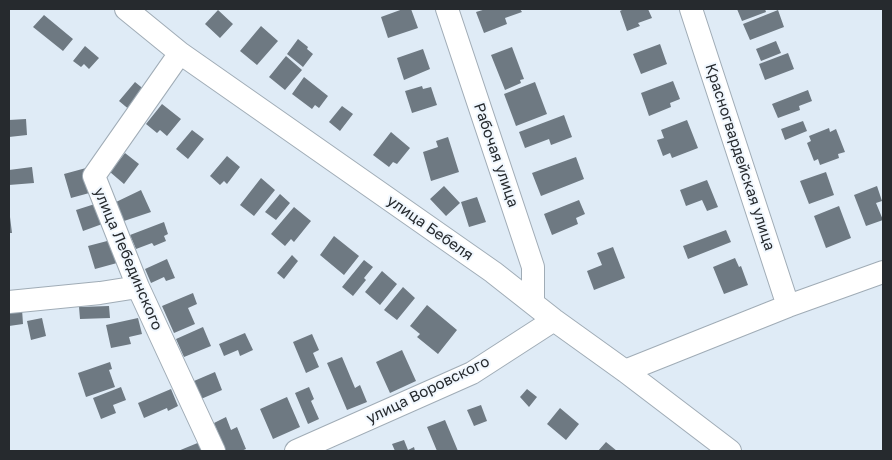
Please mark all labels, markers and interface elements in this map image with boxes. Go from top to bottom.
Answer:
street label: Красногвардейская улица [701,61,779,253]
street label: Рабочая улица [470,100,522,210]
street label: улица Лебединского [90,185,166,333]
street label: улица Бебеля [383,192,477,264]
street label: улица Воровского [364,352,492,428]

